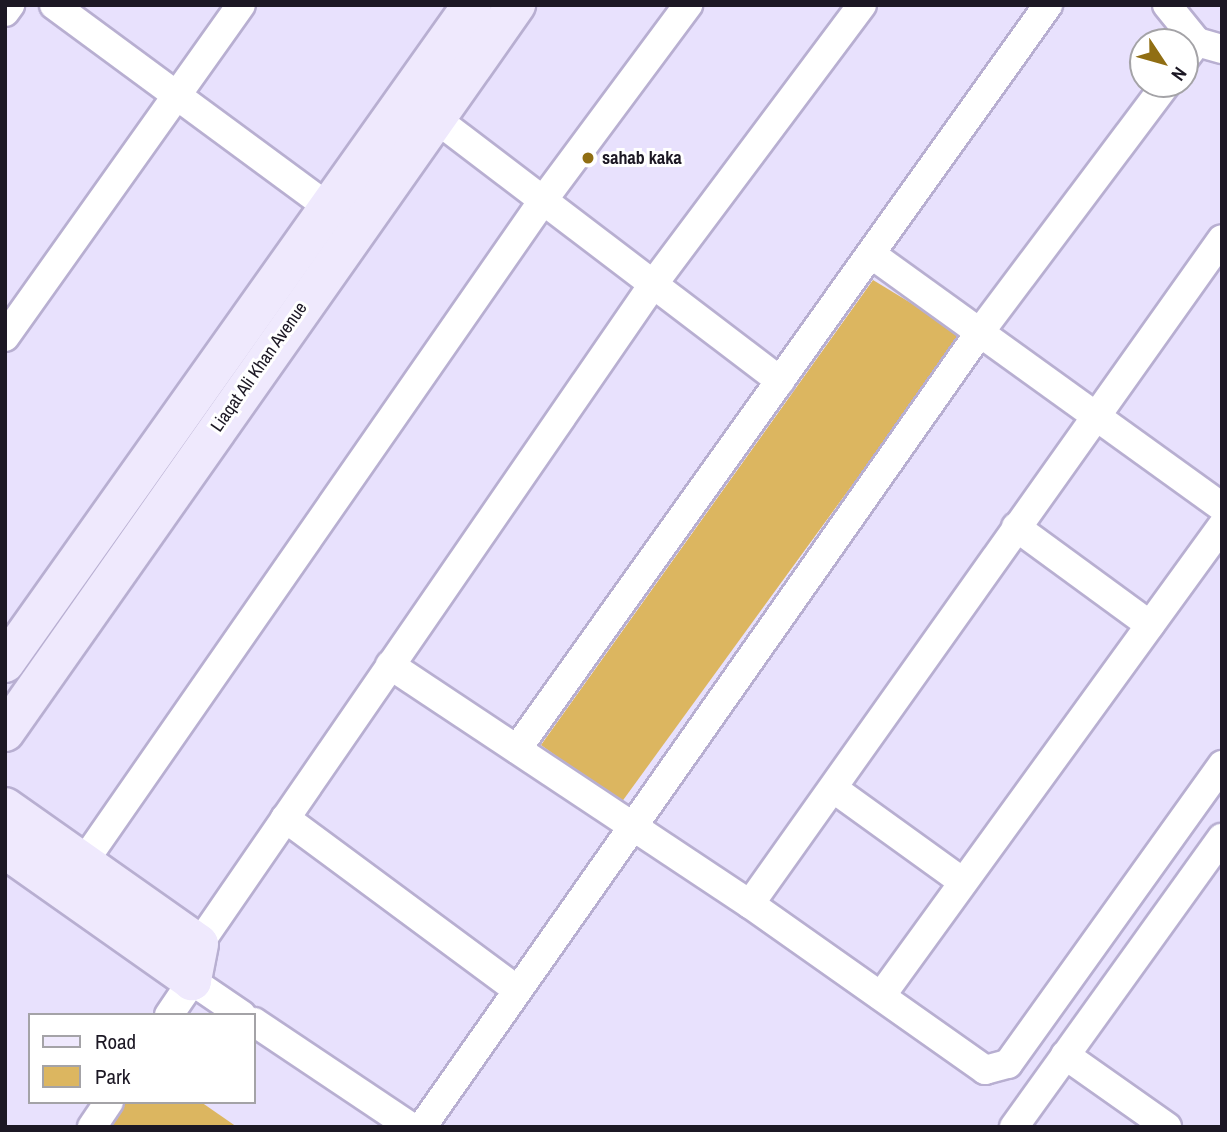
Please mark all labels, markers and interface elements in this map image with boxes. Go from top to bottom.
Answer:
north arrow [1129,28,1199,98]
text: N [1166,62,1193,86]
place label: sahab kaka [602,147,682,169]
marker: sahab kaka [580,150,596,166]
street label: Liaqat Ali Khan Avenue [206,297,312,437]
legend [28,1013,256,1104]
text: Road [95,1027,136,1056]
text: Park [95,1062,130,1091]

